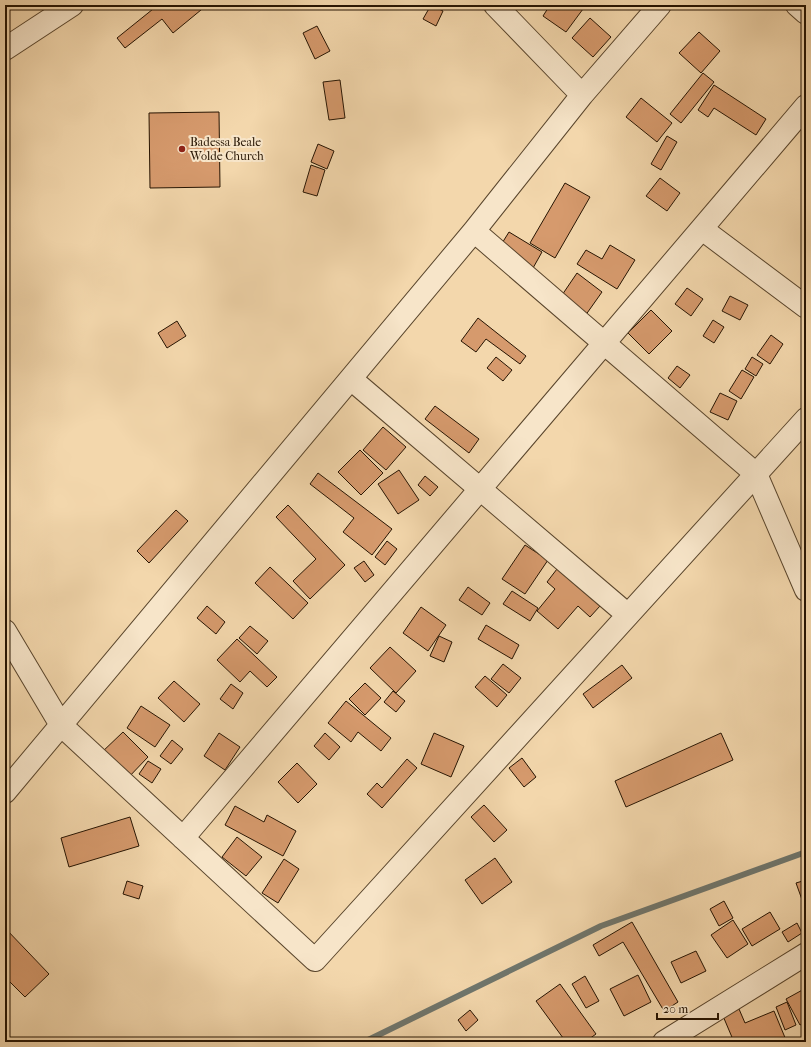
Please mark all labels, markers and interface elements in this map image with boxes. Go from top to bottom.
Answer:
place label: Badessa Beale Wolde Church [189,135,264,163]
marker: Badessa Beale Wolde Church [177,144,187,154]
scale bar [657,995,718,1021]
text: 20 m [663,1002,688,1016]

